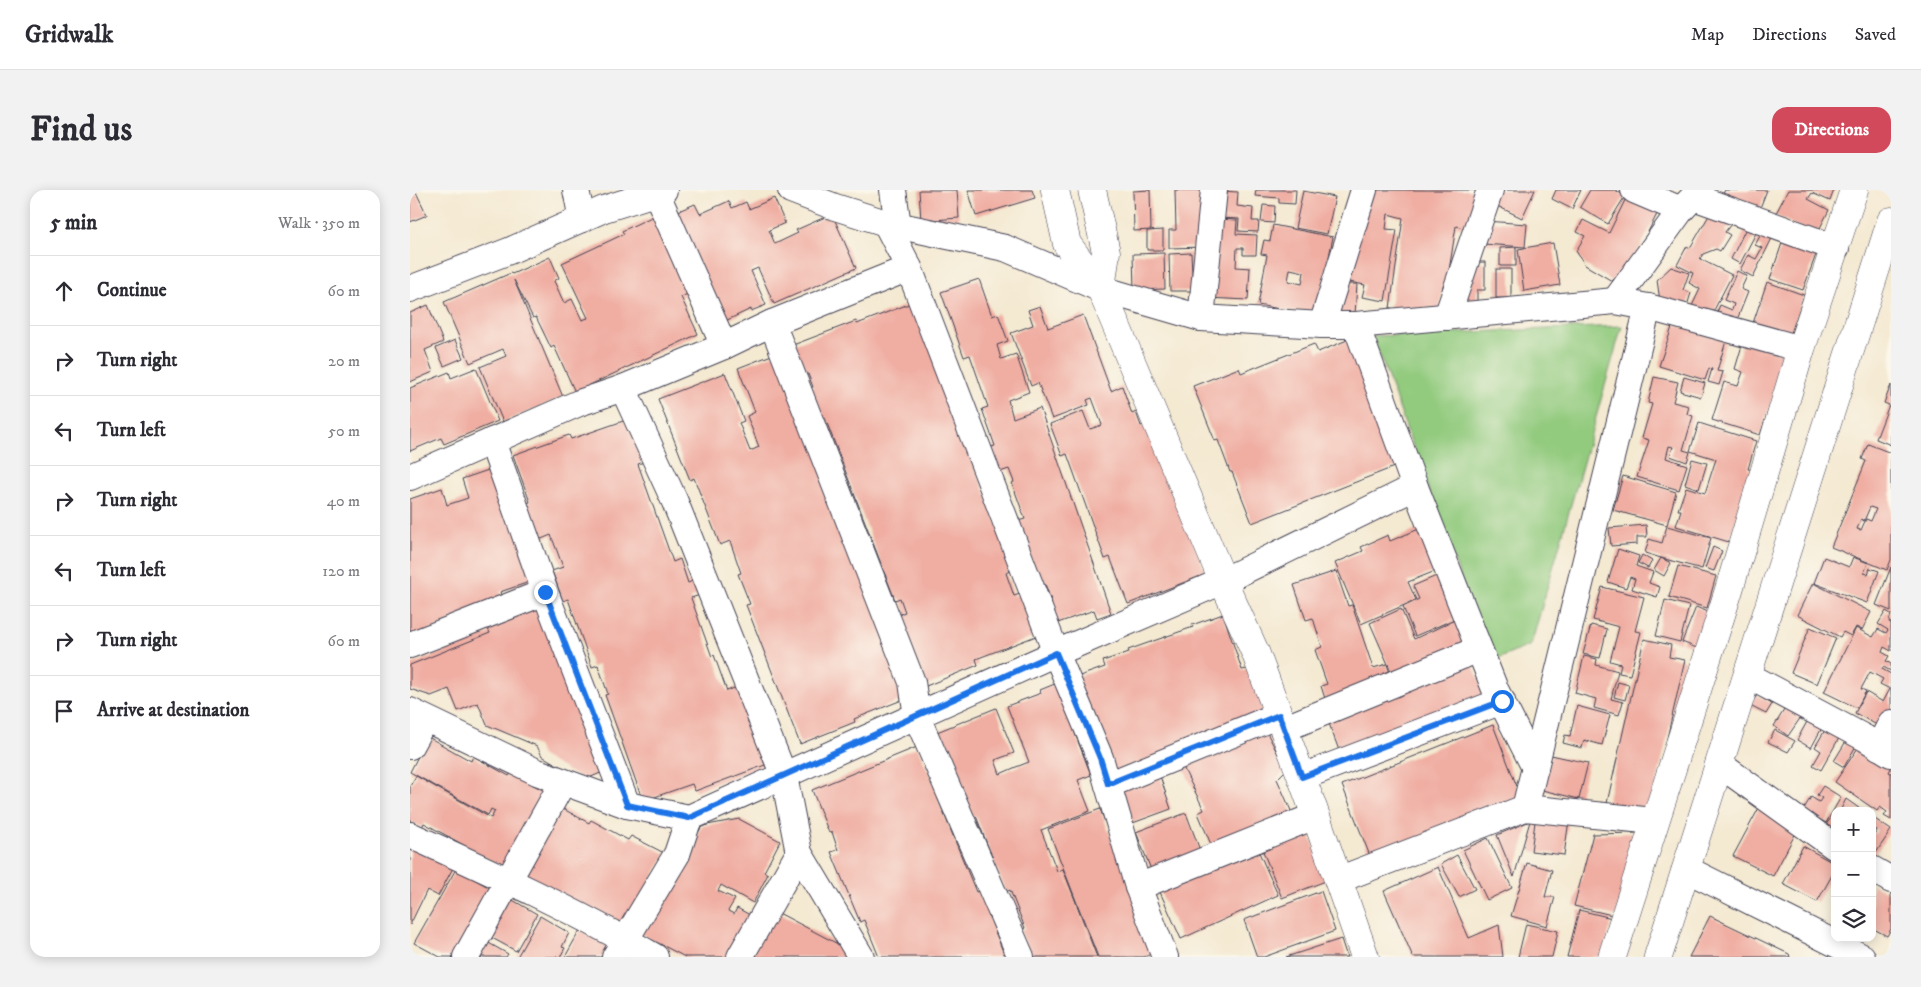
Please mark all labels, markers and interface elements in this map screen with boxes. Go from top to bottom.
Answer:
text: Gridwalk [25,20,113,50]
text: Map [1691,24,1724,46]
text: Directions [1752,24,1827,46]
text: Saved [1855,24,1896,46]
button: Directions [1772,107,1891,153]
text: Find us [30,108,132,152]
text: 5 min [50,210,97,236]
text: Walk · 350 m [278,213,360,233]
icon: ahead [50,277,78,305]
text: Continue [97,279,167,302]
text: 60 m [328,281,360,301]
icon: right [50,347,78,375]
text: Turn right [97,349,177,372]
text: 20 m [328,351,360,371]
icon: left [50,417,78,445]
text: Turn left [97,419,166,442]
text: 50 m [328,421,360,441]
icon: right [50,487,78,515]
text: Turn right [97,489,177,512]
text: 40 m [327,491,360,511]
icon: left [50,557,78,585]
text: Turn left [97,559,166,582]
text: 120 m [322,561,360,581]
route end [534,581,557,604]
icon: right [50,627,78,655]
text: Turn right [97,629,177,652]
text: 60 m [328,631,360,651]
route start [1491,690,1514,713]
icon: arrive [50,697,78,725]
text: Arrive at destination [97,699,249,722]
map controls [1831,807,1876,942]
button: + [1831,807,1876,852]
button: − [1831,852,1876,897]
button: layers [1831,897,1876,942]

